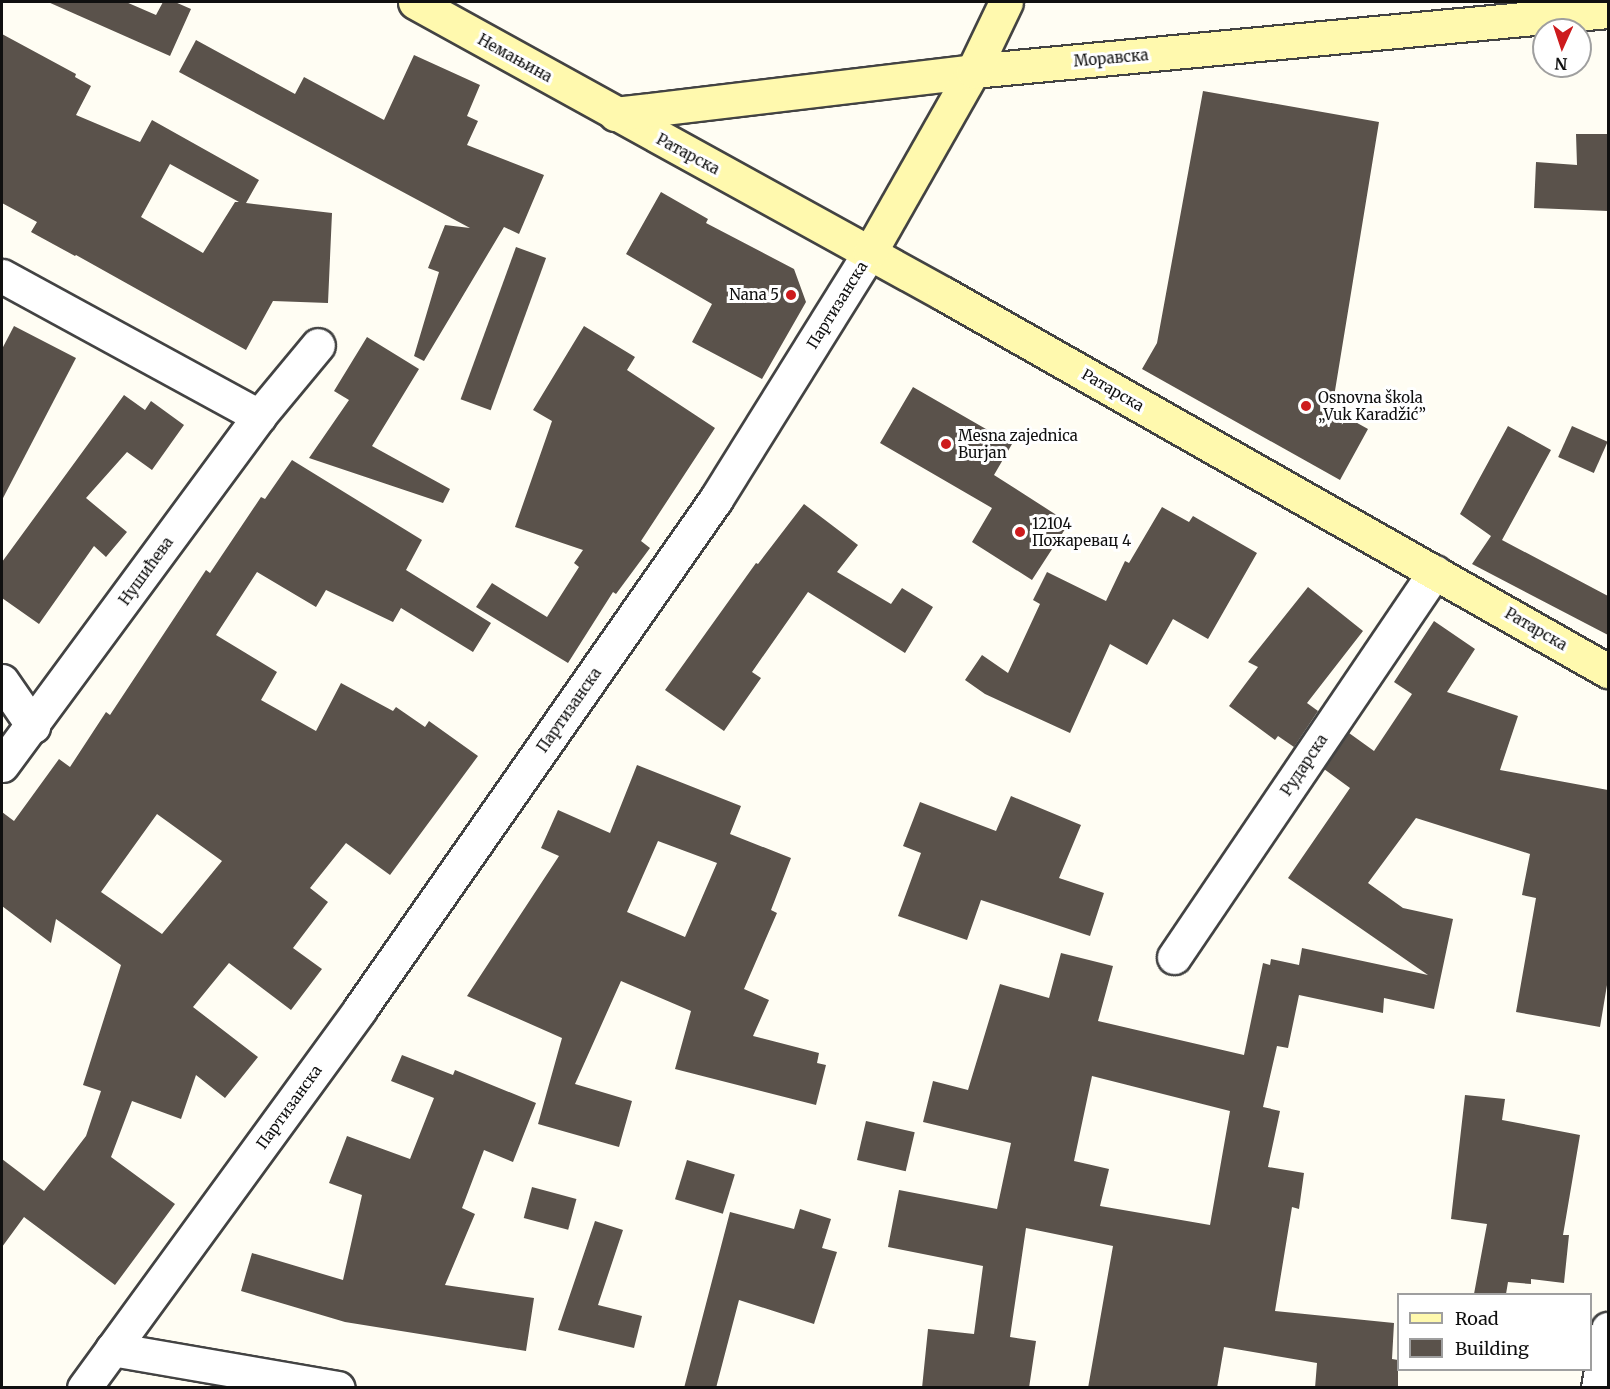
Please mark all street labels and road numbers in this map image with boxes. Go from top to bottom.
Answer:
street label: Немањина [475,30,555,86]
street label: Моравска [1073,46,1149,70]
street label: Ратарска [653,130,723,178]
street label: Партизанска [803,258,871,352]
street label: Ратарска [1079,365,1147,415]
street label: Нушићева [115,533,177,609]
street label: Ратарска [1502,604,1570,654]
street label: Партизанска [533,664,605,756]
street label: Рударска [1277,731,1331,799]
street label: Партизанска [253,1062,325,1152]

